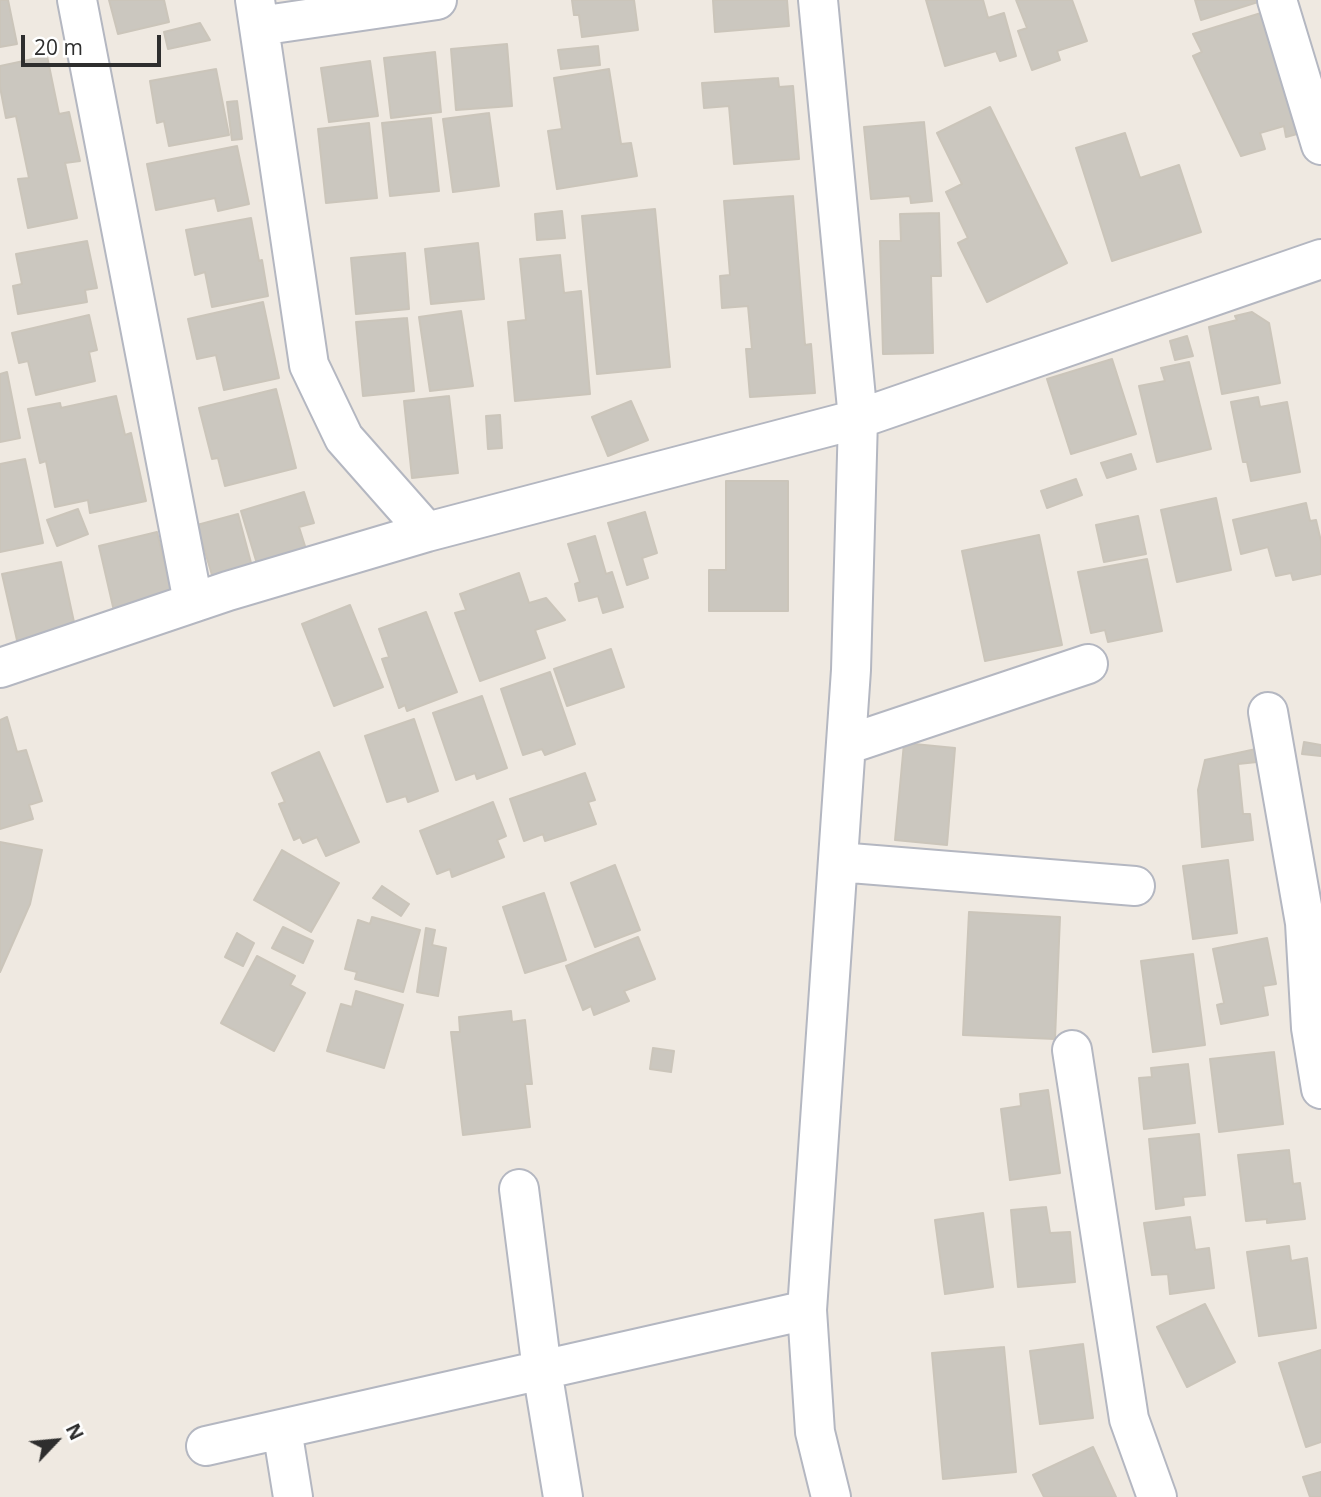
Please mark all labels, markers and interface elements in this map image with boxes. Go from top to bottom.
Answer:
scale bar [24,21,164,65]
text: 20 m [34,33,83,61]
north arrow [21,1406,91,1476]
text: N [60,1419,90,1444]

